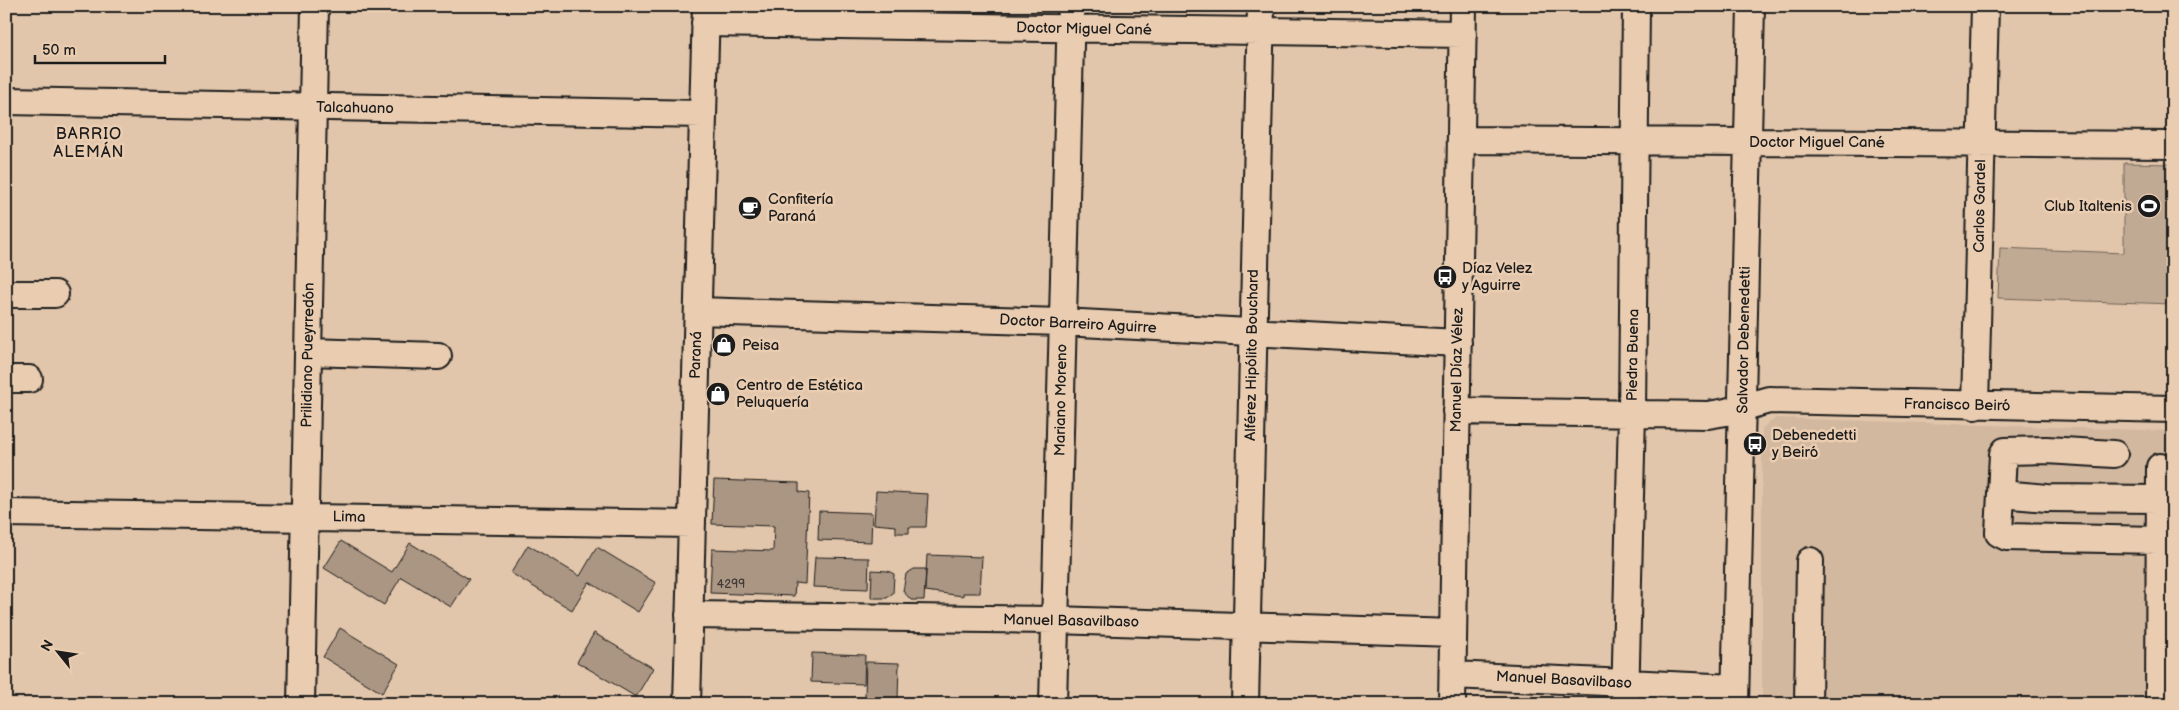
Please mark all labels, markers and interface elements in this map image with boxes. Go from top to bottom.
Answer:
street label: Doctor Miguel Cané [1016,18,1152,40]
scale bar [35,32,165,64]
text: 50 m [42,41,76,60]
street label: Talcahuano [316,98,394,118]
district label: BARRIO ALEMÁN [53,125,125,162]
street label: Doctor Miguel Cané [1749,133,1885,152]
street label: Carlos Gardel [1970,159,1990,253]
place label: Confitería Paraná [768,190,833,226]
sports icon: Club Italtenis [2136,193,2162,219]
cafe icon: Confitería Paraná [737,195,763,221]
place label: Club Italtenis [2044,197,2133,216]
place label: Díaz Velez y Aguirre [1461,259,1533,295]
bus stop icon: Díaz Velez y Aguirre [1432,264,1458,290]
street label: Salvador Debenedetti [1733,266,1755,414]
street label: Alférez Hipólito Bouchard [1241,269,1263,441]
street label: Prilidiano Pueyrredón [297,282,319,428]
street label: Manuel Díaz Vélez [1446,307,1468,432]
street label: Piedra Buena [1623,309,1643,401]
street label: Doctor Barreiro Aguirre [999,310,1157,338]
street label: Paraná [686,331,706,379]
shop icon: Peisa [711,332,737,358]
place label: Peisa [742,336,779,355]
street label: Mariano Moreno [1051,344,1071,456]
place label: Centro de Estética Peluquería [736,376,863,412]
shop icon: Centro de Estética Peluquería [705,381,731,407]
street label: Francisco Beiró [1903,395,2011,415]
place label: Debenedetti y Beiró [1771,426,1857,462]
bus stop icon: Debenedetti y Beiró [1742,431,1768,457]
street label: Lima [332,507,366,527]
house number: 4299 [717,577,745,592]
street label: Manuel Basavilbaso [1003,610,1139,632]
north arrow [32,628,82,678]
text: N [37,637,57,655]
street label: Manuel Basavilbaso [1496,667,1632,693]

